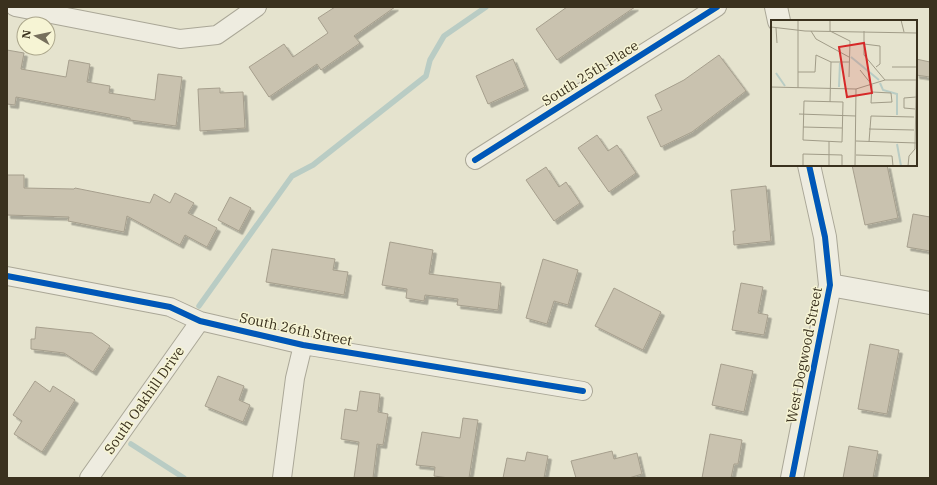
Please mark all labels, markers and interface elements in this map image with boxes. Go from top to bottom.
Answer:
north arrow [16,16,56,56]
inset map [771,20,917,166]
text: N [19,29,34,40]
street label: South 25th Place [538,36,642,110]
street label: West Dogwood Street [782,285,826,425]
street label: South 26th Street [238,308,354,350]
street label: South Oakhill Drive [100,343,188,457]

